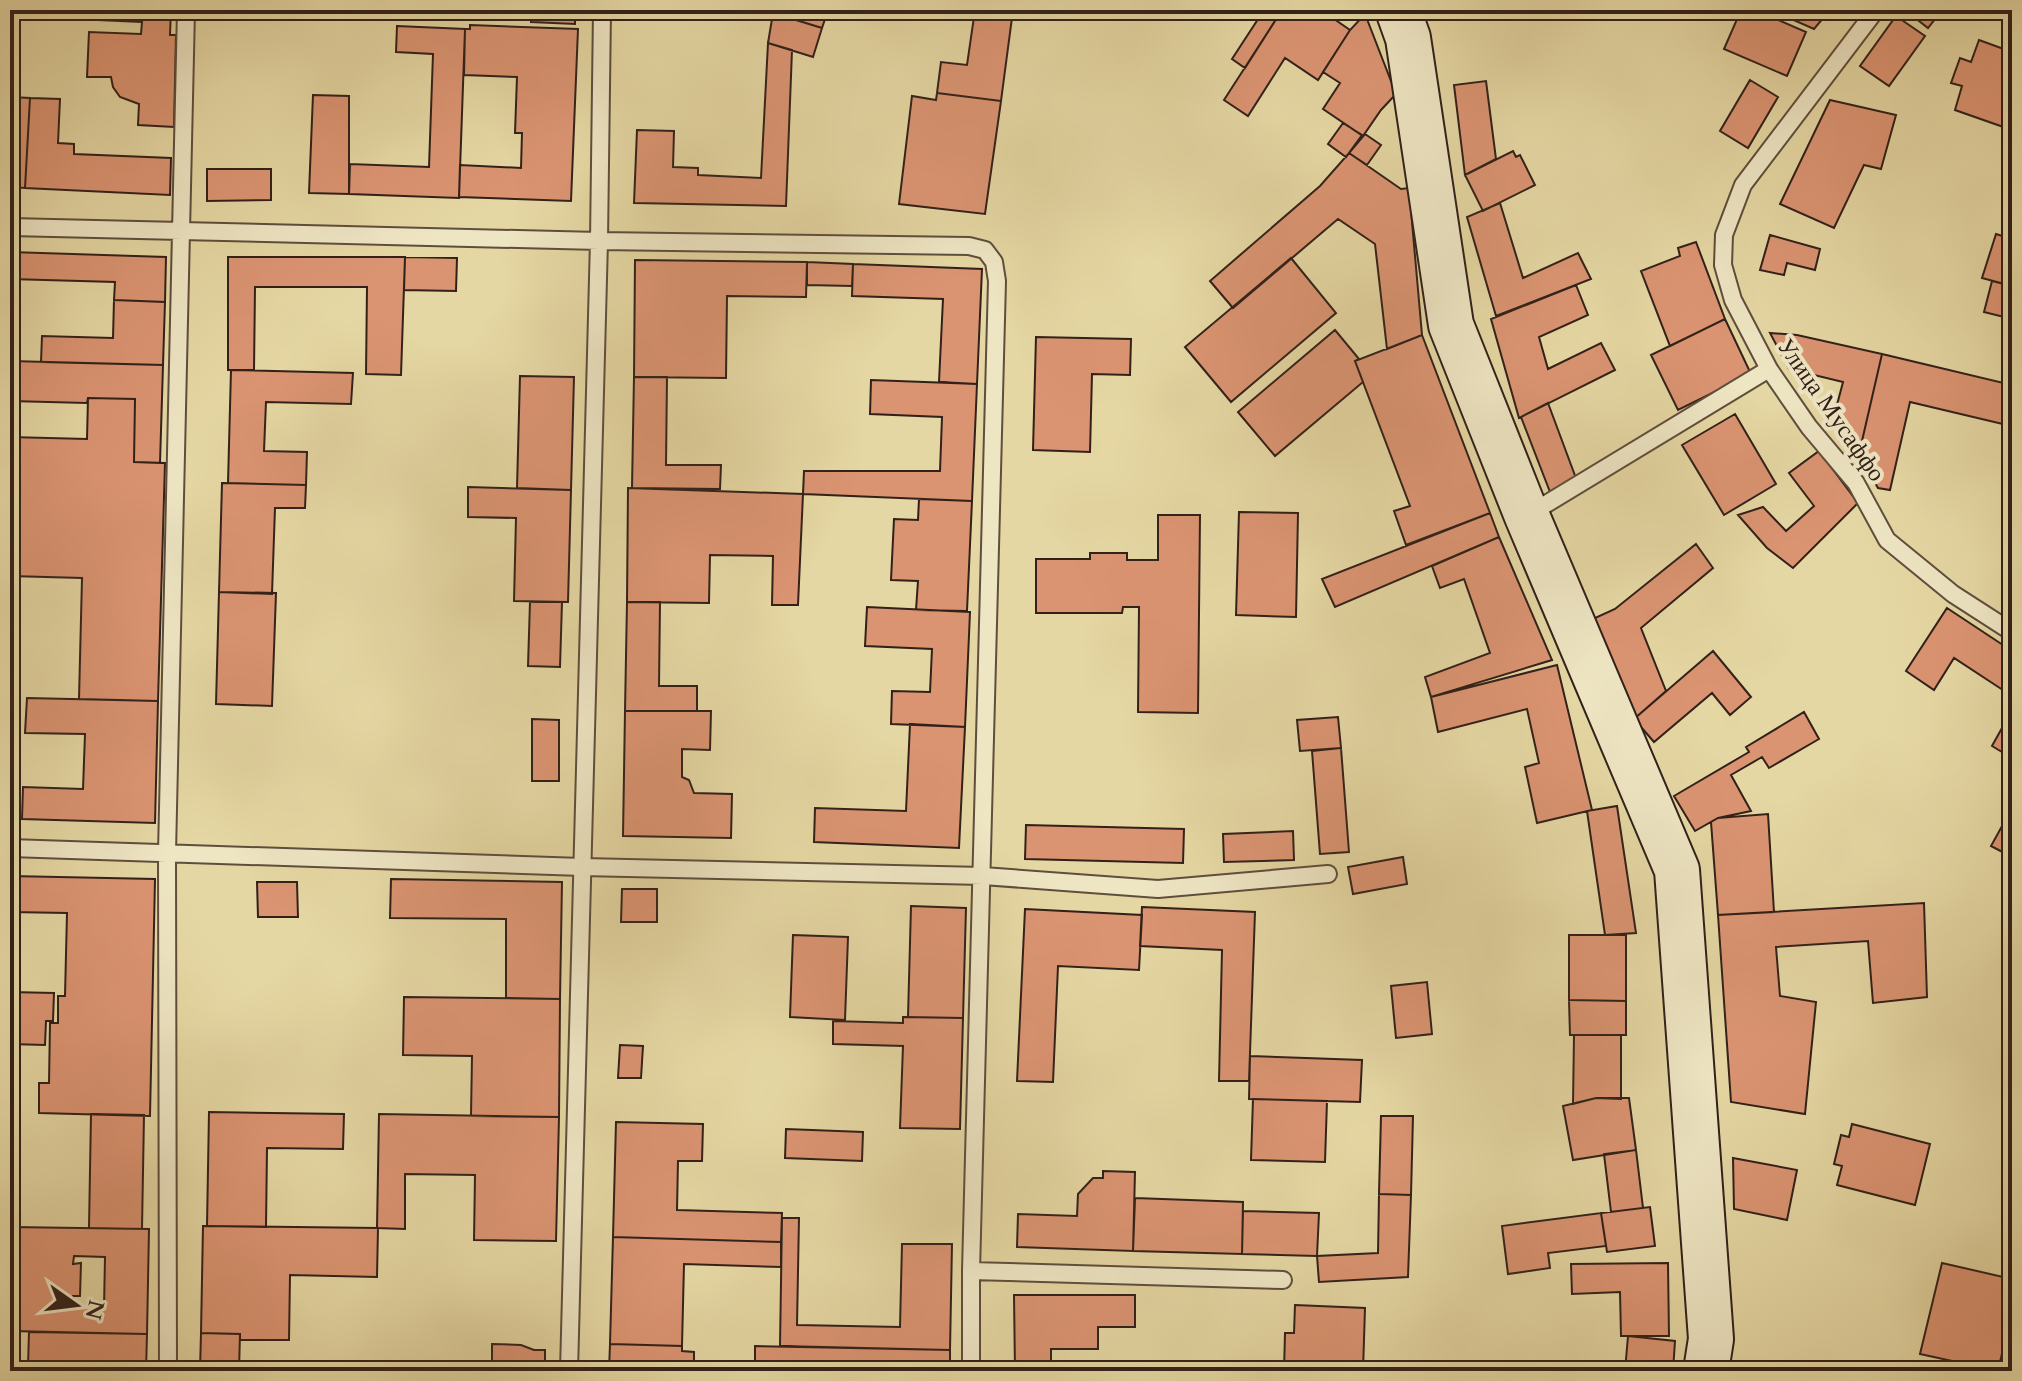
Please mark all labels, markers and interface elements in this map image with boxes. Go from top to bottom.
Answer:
street label: Улица Mусаффо [1769,332,1893,488]
north arrow [36,1265,116,1345]
text: N [78,1297,111,1322]

